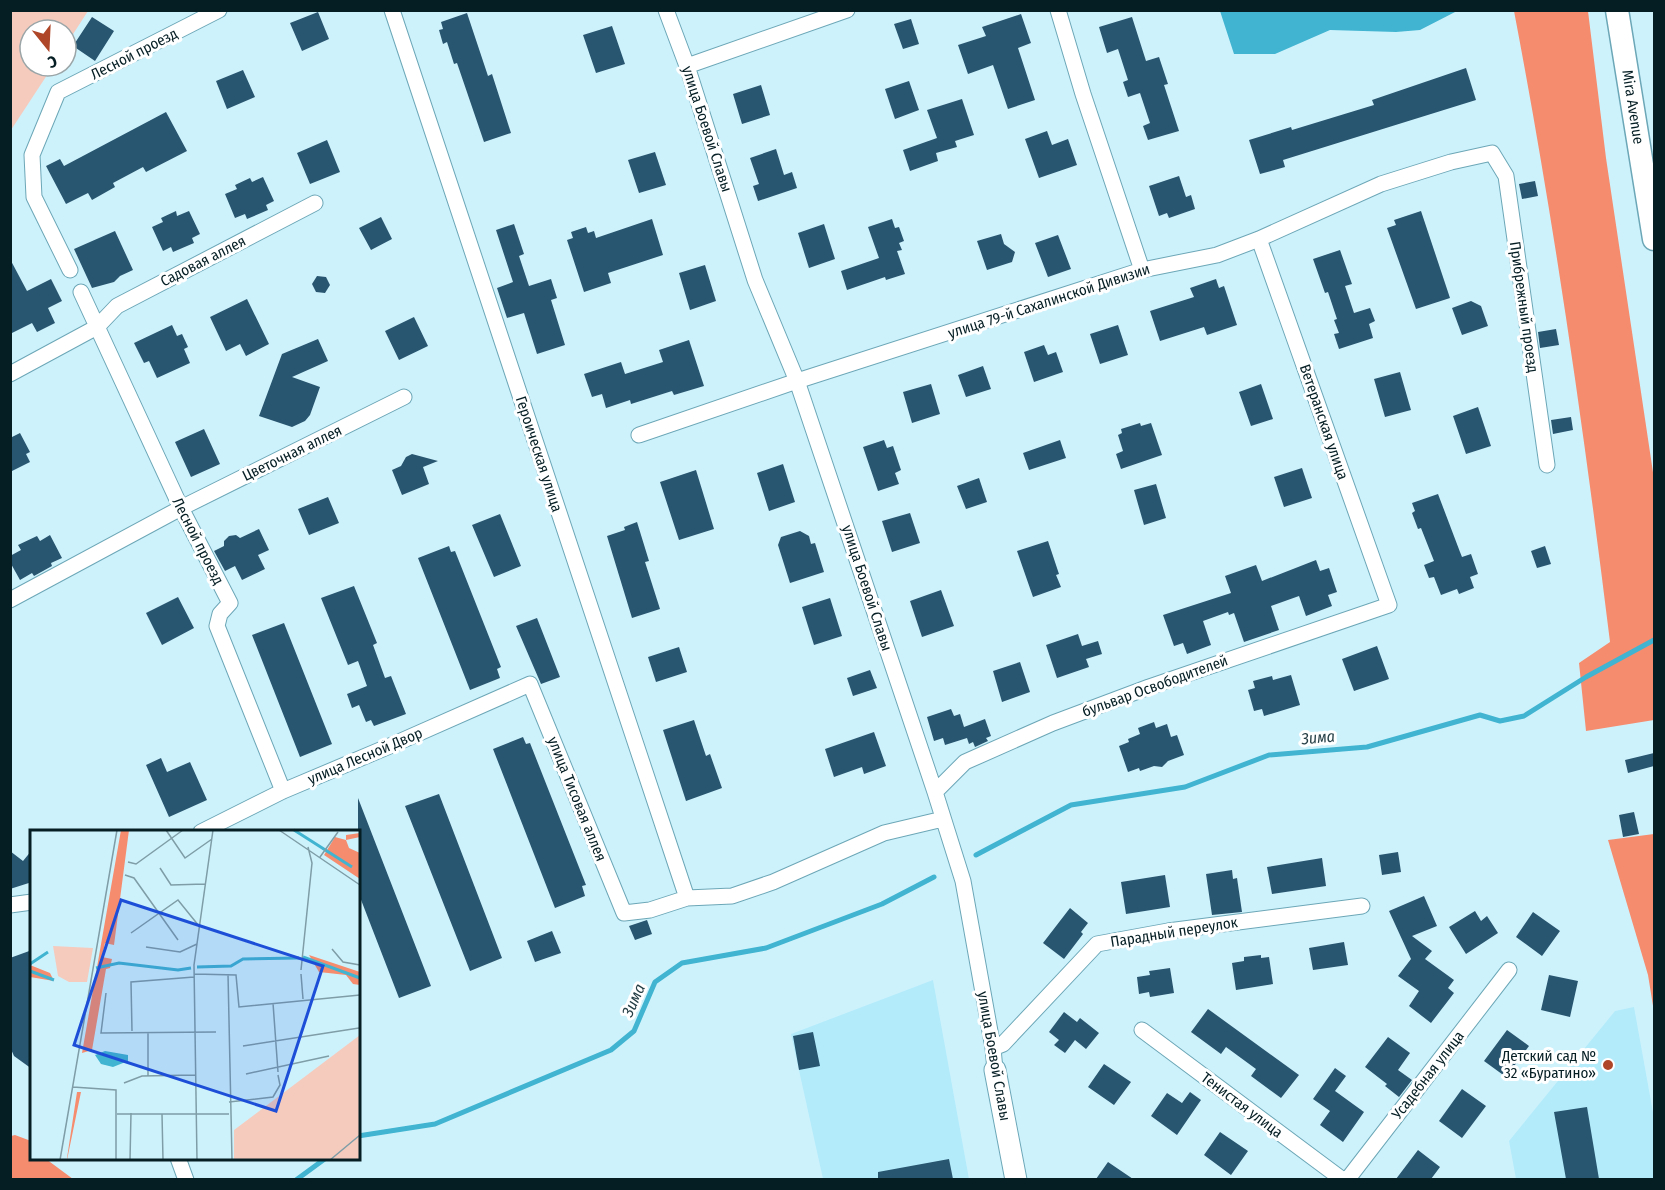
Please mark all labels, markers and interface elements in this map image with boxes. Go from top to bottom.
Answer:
north arrow [18,18,78,78]
street label: Лесной проезд [88,24,180,84]
text: С [45,51,59,72]
street label: улица Боевой Славы [678,64,736,194]
street label: Mira Avenue [1618,68,1648,146]
street label: Садовая аллея [157,232,249,290]
street label: Прибрежный проезд [1506,240,1542,374]
street label: улица 79-й Сахалинской Дивизии [946,260,1152,342]
street label: Ветеранская улица [1296,362,1352,482]
street label: Героическая улица [512,394,566,514]
street label: Цветочная аллея [239,421,345,485]
street label: Лесной проезд [168,495,228,587]
street label: улица Боевой Славы [838,523,896,653]
street label: бульвар Освободителей [1080,651,1230,721]
street label: улица Лесной Двор [305,724,425,788]
water label: Зима [1299,727,1336,749]
street label: улица Тисовая аллея [544,734,610,864]
inset map [30,830,360,1160]
street label: Парадный переулок [1109,913,1239,951]
water label: Зима [617,981,649,1020]
street label: улица Боевой Славы [974,990,1014,1122]
street label: Усадебная улица [1387,1027,1468,1123]
place label: Детский сад № 32 «Буратино» [1501,1047,1596,1082]
marker: Детский сад № 32 «Буратино» [1601,1058,1615,1072]
street label: Тенистая улица [1198,1068,1286,1142]

